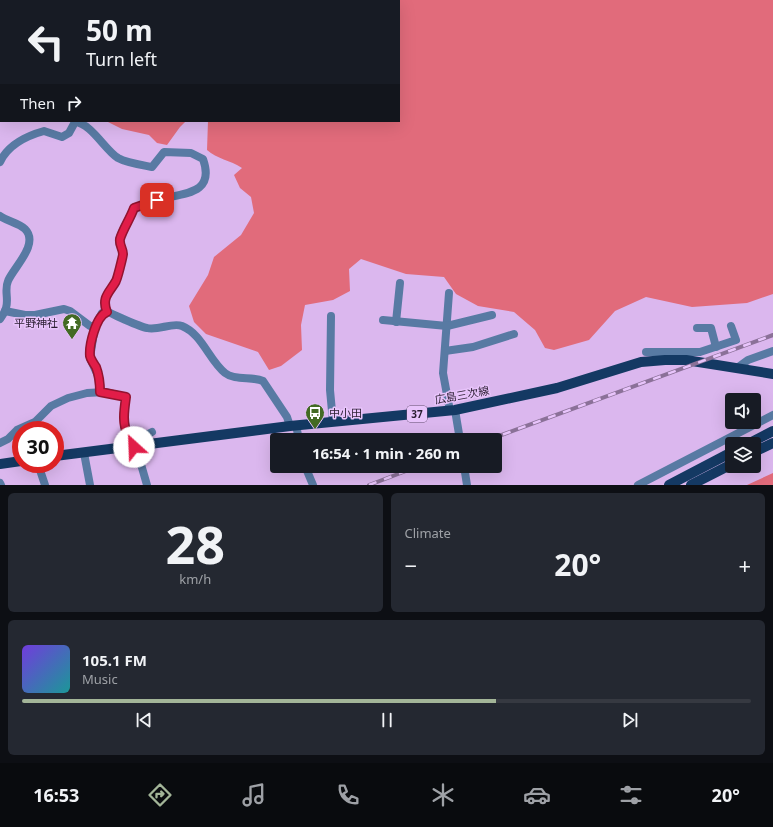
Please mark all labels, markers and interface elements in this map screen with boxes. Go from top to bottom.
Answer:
text: 50 m [86,11,153,49]
icon: left [20,16,72,68]
text: Turn left [86,47,157,71]
icon: right [63,92,85,114]
text: Then [20,93,55,113]
pin [140,183,174,217]
icon: arrive [146,189,168,211]
temple icon: 平野神社 [61,312,83,340]
place label: 平野神社 [14,315,58,330]
street label: 広島三次線 [434,382,490,407]
map controls [725,393,761,473]
button: sound [725,393,761,429]
bus stop icon: 中小田 [304,402,326,430]
place label: 中小田 [329,405,362,420]
road number: 37 [407,406,427,422]
speed limit sign: 30 [12,421,64,473]
position arrow [113,426,155,468]
button: layers [725,437,761,473]
text: 16:54 · 1 min · 260 m [312,443,460,463]
text: 28 [166,508,225,579]
text: Climate [405,524,451,542]
text: 20° [554,544,601,585]
text: − [405,550,417,580]
text: + [738,550,751,580]
text: km/h [179,570,211,588]
text: 105.1 FM [82,650,147,670]
text: Music [82,670,118,688]
icon: previous [133,709,155,731]
icon: pause [376,709,398,731]
icon: next [619,709,641,731]
icon: directions [146,781,174,809]
icon: music [240,781,268,809]
icon: phone [334,781,362,809]
icon: climate [429,781,457,809]
icon: car [523,781,551,809]
icon: filters [617,781,645,809]
text: 16:53 [33,783,79,807]
text: 20° [712,783,740,807]

